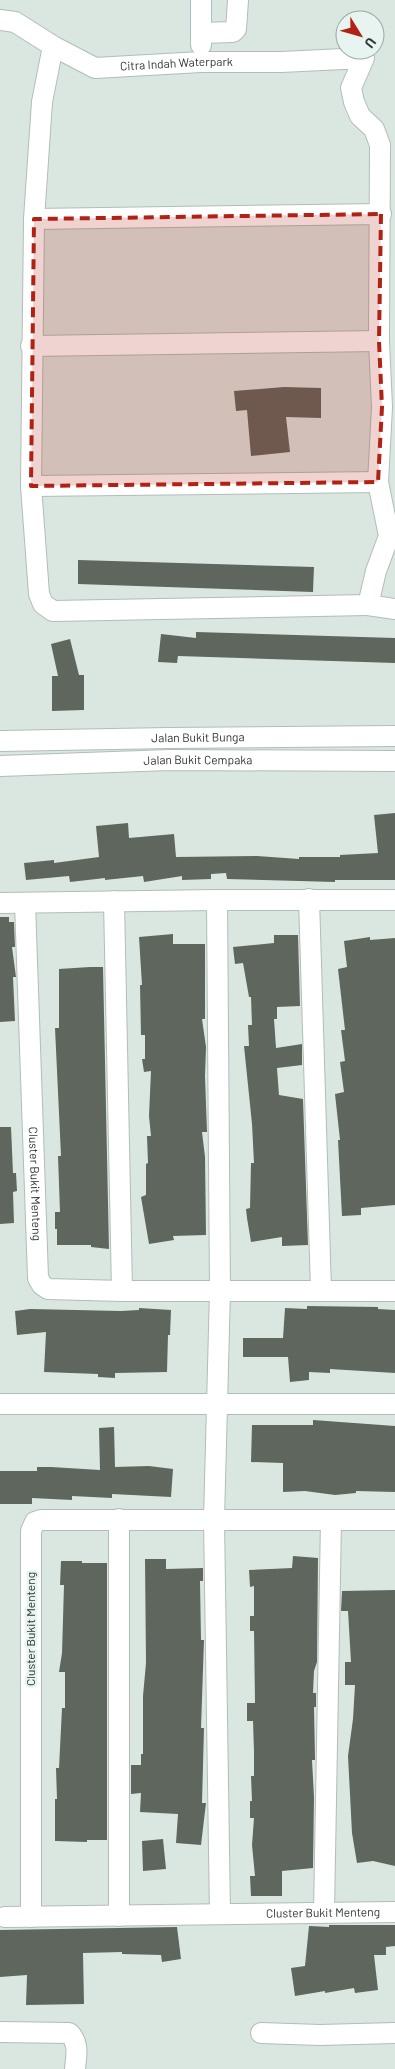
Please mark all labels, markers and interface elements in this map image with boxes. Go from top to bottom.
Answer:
north arrow [335,10,385,60]
text: U [361,34,380,52]
street label: Citra Indah Waterpark [120,54,233,73]
street label: Jalan Bukit Bunga [151,729,245,744]
street label: Jalan Bukit Cempaka [143,752,252,767]
street label: Cluster Bukit Menteng [27,1126,45,1241]
street label: Cluster Bukit Menteng [23,1572,37,1686]
street label: Cluster Bukit Menteng [266,1904,380,1920]

